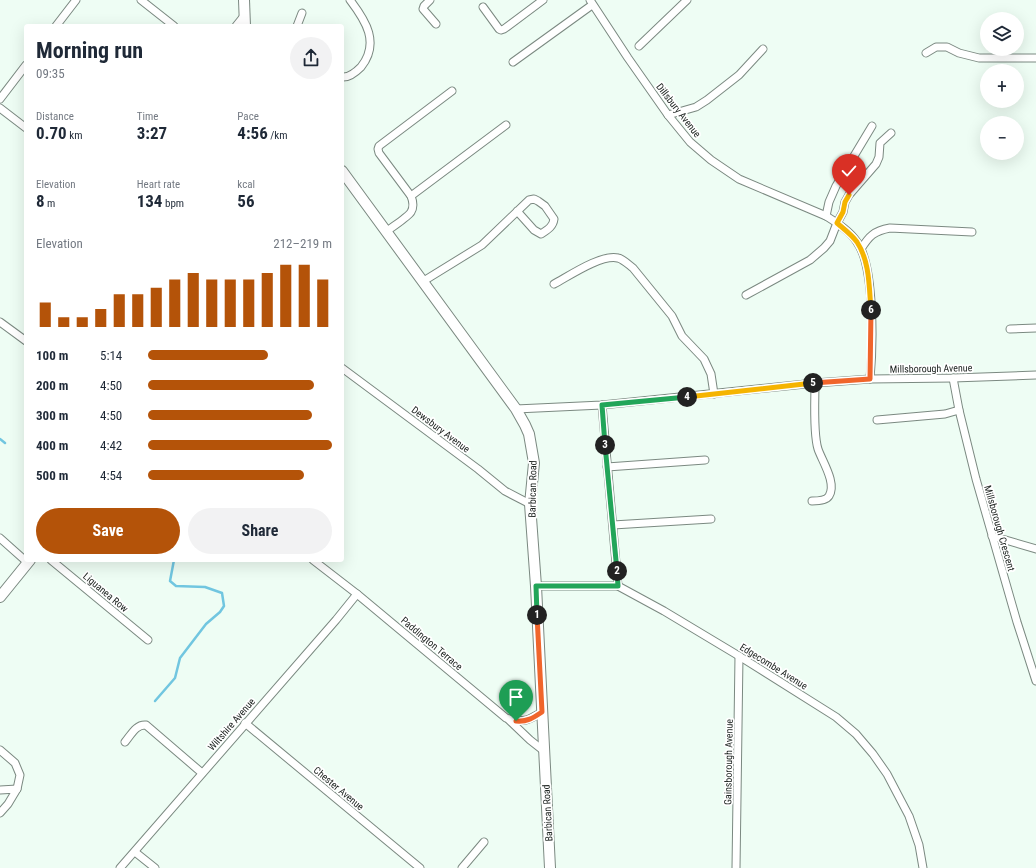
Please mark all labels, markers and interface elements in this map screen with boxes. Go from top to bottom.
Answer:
map controls [980,12,1024,160]
button: layers [980,12,1024,56]
button: share [290,37,332,79]
text: Morning run [36,38,143,63]
button: + [980,64,1024,108]
text: 09:35 [36,66,65,81]
street label: Dillsbury Avenue [654,81,703,140]
text: Distance [36,110,74,123]
text: Time [137,110,158,123]
text: Pace [237,110,259,123]
button: − [980,116,1024,160]
text: 0.70 [36,123,67,143]
text: 3:27 [137,123,167,143]
text: 4:56 [237,123,268,143]
text: km [67,129,82,142]
text: /km [268,129,288,142]
pin [832,154,866,195]
icon: check [838,160,860,182]
text: Elevation [36,178,76,191]
text: Heart rate [137,178,180,191]
text: kcal [237,178,255,191]
text: 8 [36,191,45,211]
text: 134 [137,191,162,211]
text: 56 [237,191,255,211]
text: m [45,197,55,210]
text: bpm [162,197,184,210]
text: Elevation [36,236,83,251]
text: 212–219 m [273,236,332,251]
pin: 6 [861,300,881,320]
text: 6 [868,303,874,316]
text: 100 m [36,348,68,363]
text: 5:14 [100,348,122,363]
street label: Millsborough Avenue [890,362,973,375]
pin: 5 [803,373,823,393]
text: 5 [810,376,816,389]
text: 200 m [36,378,68,393]
text: 4:50 [100,378,122,393]
pin: 4 [677,387,697,407]
text: 4 [684,390,690,403]
street label: Dewsbury Avenue [410,404,472,455]
text: 300 m [36,408,68,423]
text: 4:50 [100,408,122,423]
pin: 3 [595,435,615,455]
text: 400 m [36,438,68,453]
text: 4:42 [100,438,122,453]
text: 3 [602,438,608,451]
street label: Barbican Road [527,460,538,518]
text: 500 m [36,468,68,483]
text: 4:54 [100,468,122,483]
street label: Millsborough Crescent [982,484,1017,572]
button: Save [36,508,180,554]
button: Share [188,508,332,554]
pin: 2 [607,561,627,581]
text: 2 [614,564,620,577]
street label: Liguanea Row [81,570,131,615]
pin: 1 [527,605,547,625]
text: 1 [534,608,540,621]
street label: Paddington Terrace [399,615,465,672]
street label: Edgecombe Avenue [738,641,810,692]
pin [499,680,533,721]
icon: arrive [505,686,527,708]
street label: Wiltshire Avenue [206,696,257,753]
street label: Gainsborough Avenue [722,719,735,805]
street label: Chester Avenue [312,764,366,813]
street label: Barbican Road [541,784,554,842]

